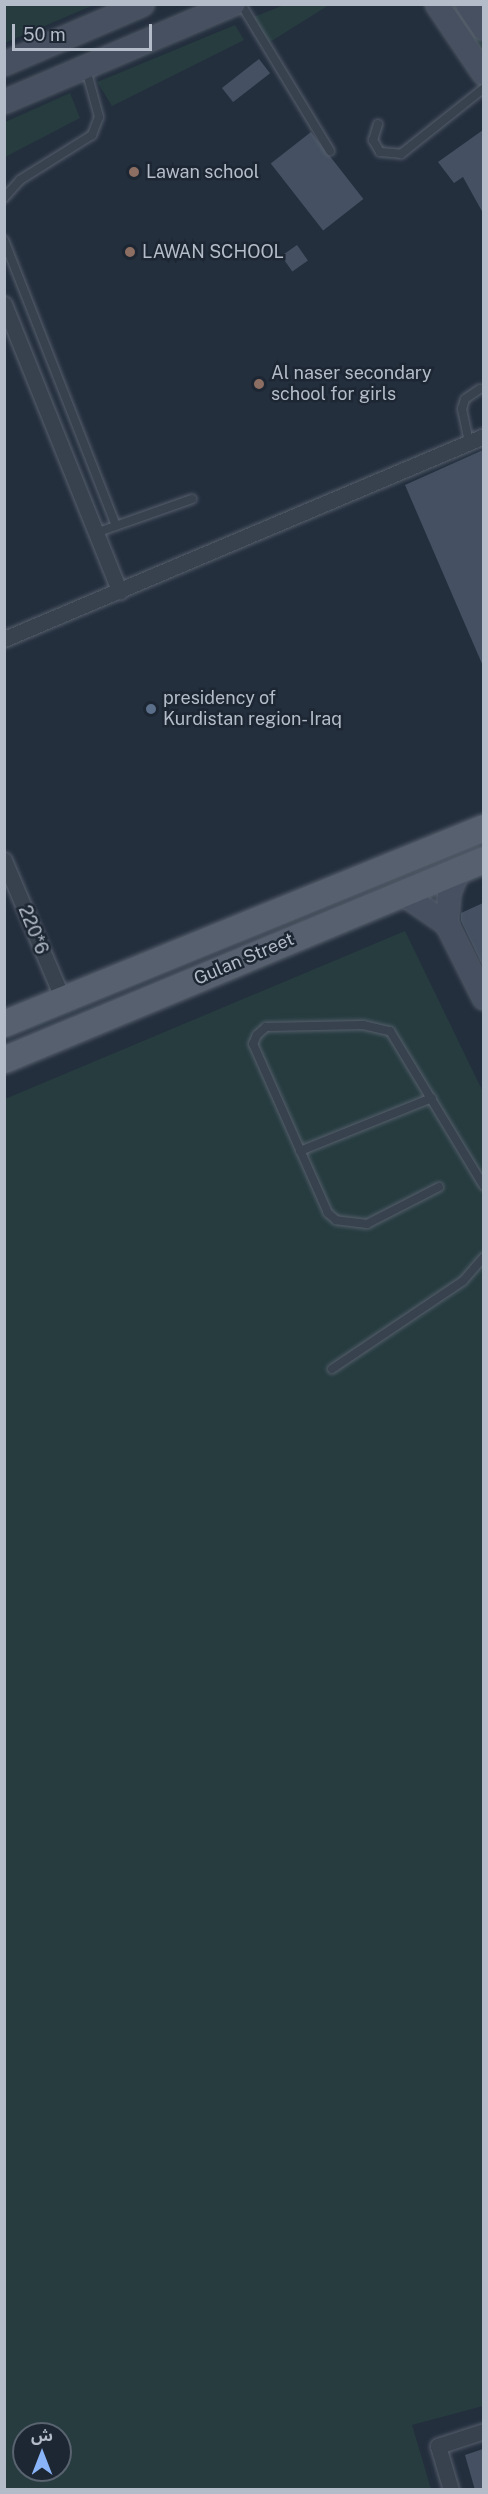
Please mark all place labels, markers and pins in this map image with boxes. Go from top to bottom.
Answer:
place label: Lawan school [146,161,259,183]
marker: Lawan school [127,165,141,179]
place label: LAWAN SCHOOL [142,241,284,263]
marker: LAWAN SCHOOL [123,245,137,259]
place label: Al naser secondary school for girls [271,363,432,406]
marker: Al naser secondary school for girls [252,377,266,391]
place label: presidency of Kurdistan region- Iraq [163,688,345,730]
marker: presidency of Kurdistan region- Iraq [144,702,158,716]

